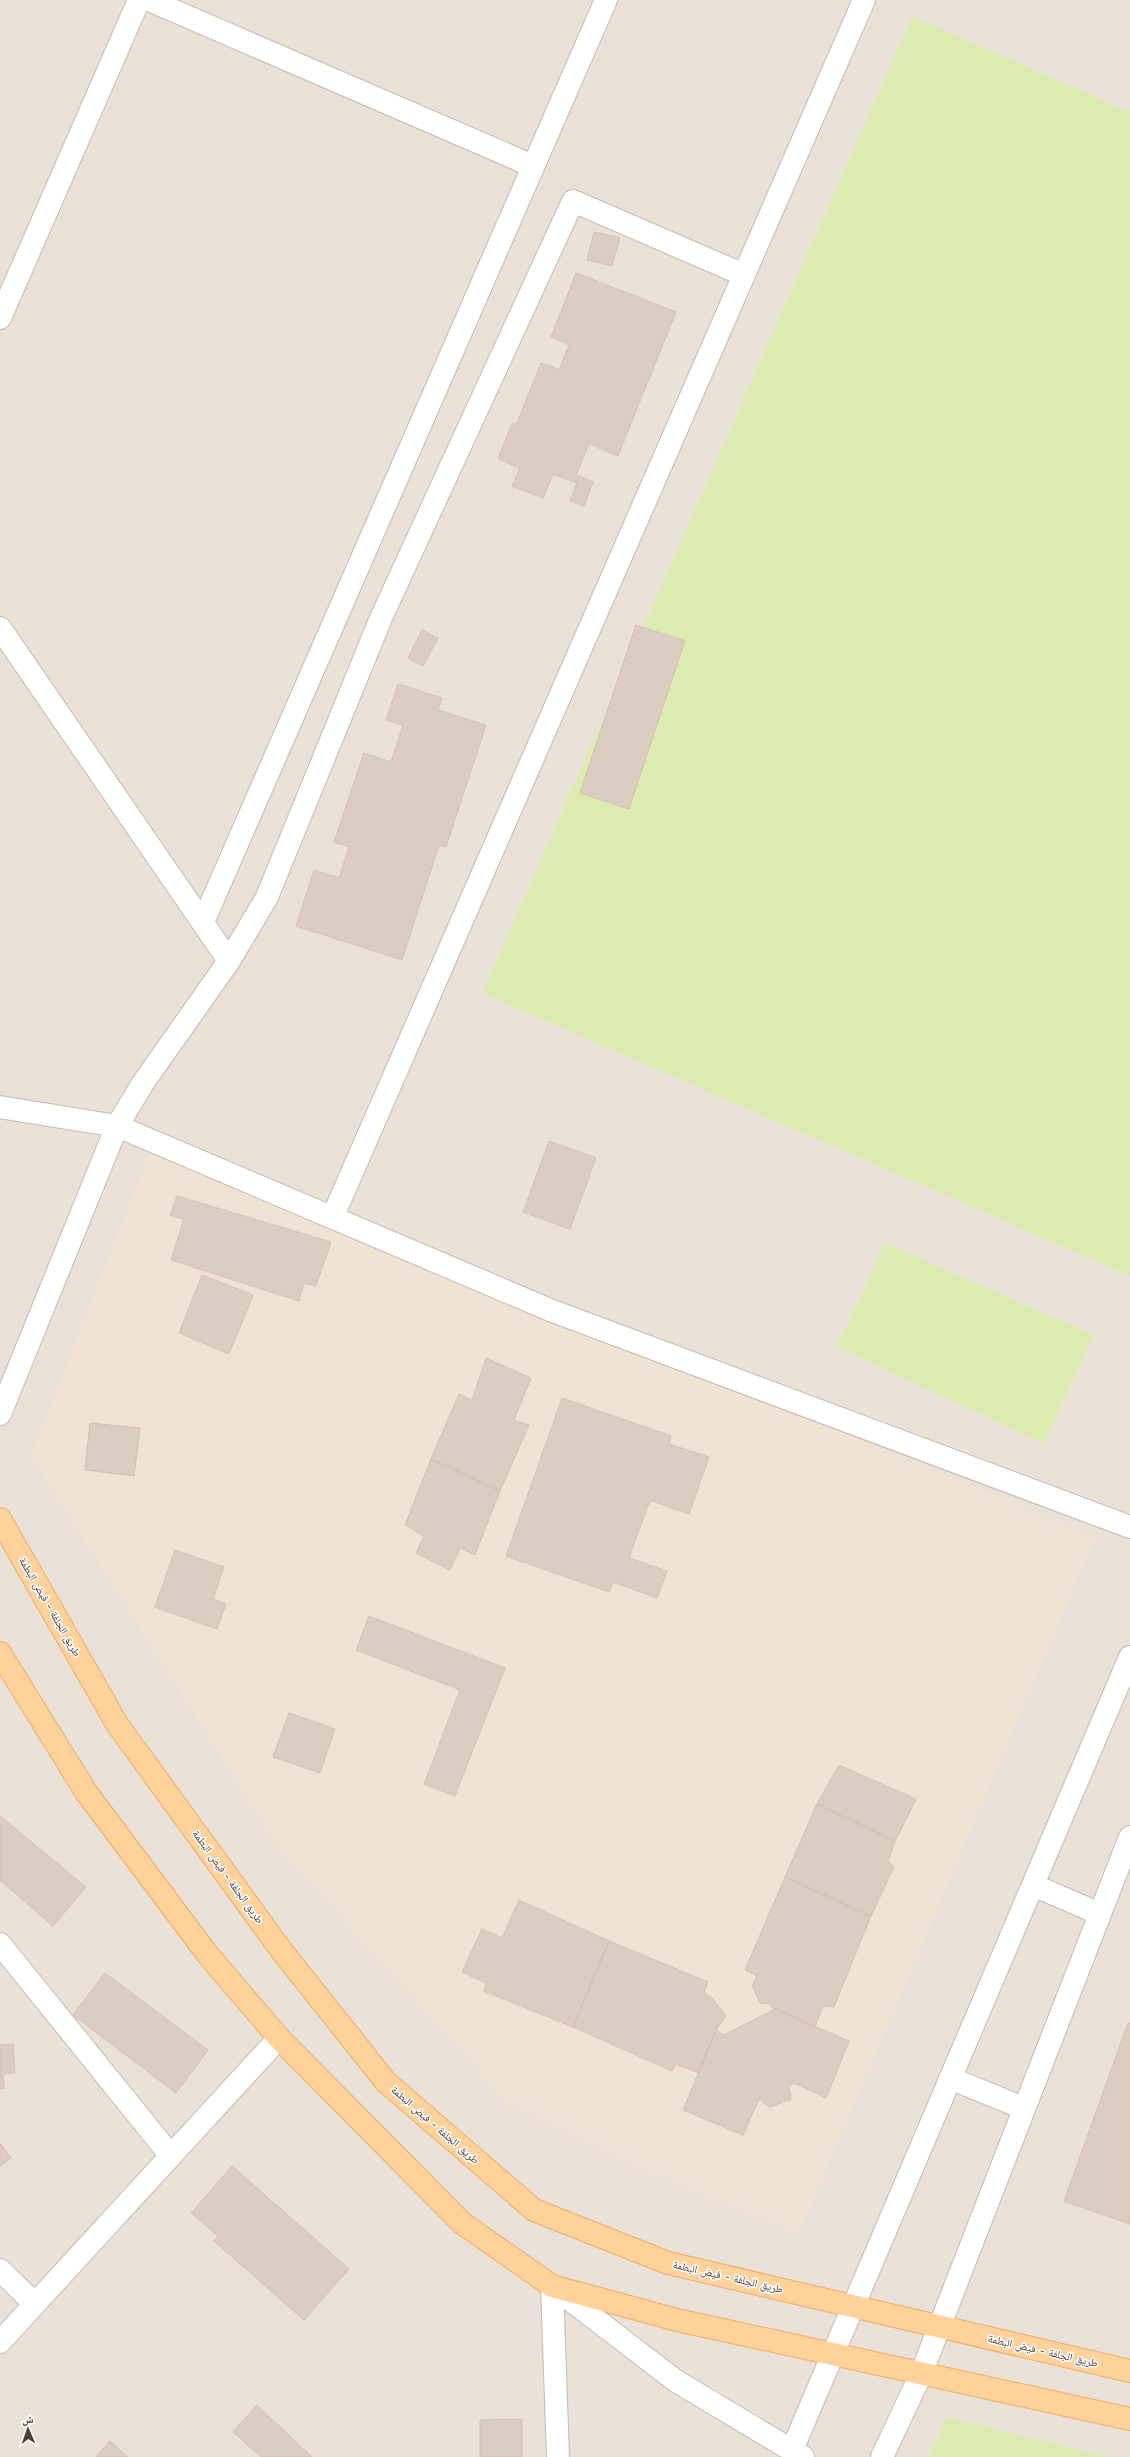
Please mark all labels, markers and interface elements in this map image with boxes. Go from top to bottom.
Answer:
street label: طريق الجلفة - فيض البطمة [16,1555,84,1659]
street label: طريق الجلفة - فيض البطمة [190,1828,266,1926]
street label: طريق الجلفة - فيض البطمة [388,2083,482,2167]
street label: طريق الجلفة - فيض البطمة [672,2258,784,2296]
street label: طريق الجلفة - فيض البطمة [987,2332,1099,2370]
north arrow [8,2409,48,2449]
text: ش [22,2413,34,2427]

